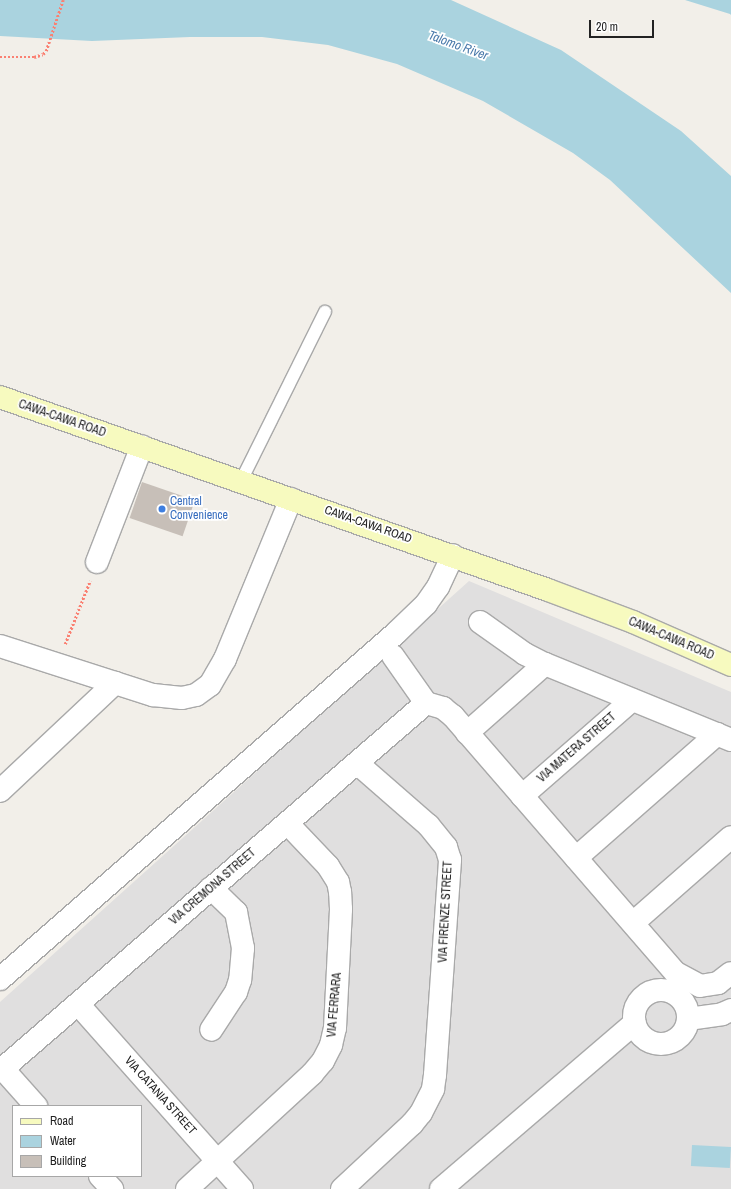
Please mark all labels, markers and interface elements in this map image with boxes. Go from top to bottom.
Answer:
scale bar [591,12,656,38]
text: 20 m [596,19,618,35]
water label: Talomo River [426,28,490,64]
street label: CAWA-CAWA ROAD [16,397,108,441]
place label: Central Convenience [170,495,228,523]
street label: CAWA-CAWA ROAD [322,503,414,547]
marker: Central Convenience [157,504,167,514]
street label: CAWA-CAWA ROAD [626,614,716,664]
street label: VIA MATERA STREET [534,710,620,786]
street label: VIA CREMONA STREET [167,845,259,929]
street label: VIA FIRENZE STREET [436,861,456,963]
street label: VIA FERRARA [325,972,345,1038]
street label: VIA CATANIA STREET [121,1054,199,1138]
legend [12,1105,142,1177]
text: Road [50,1113,74,1129]
text: Water [50,1133,76,1149]
text: Building [50,1153,86,1169]

